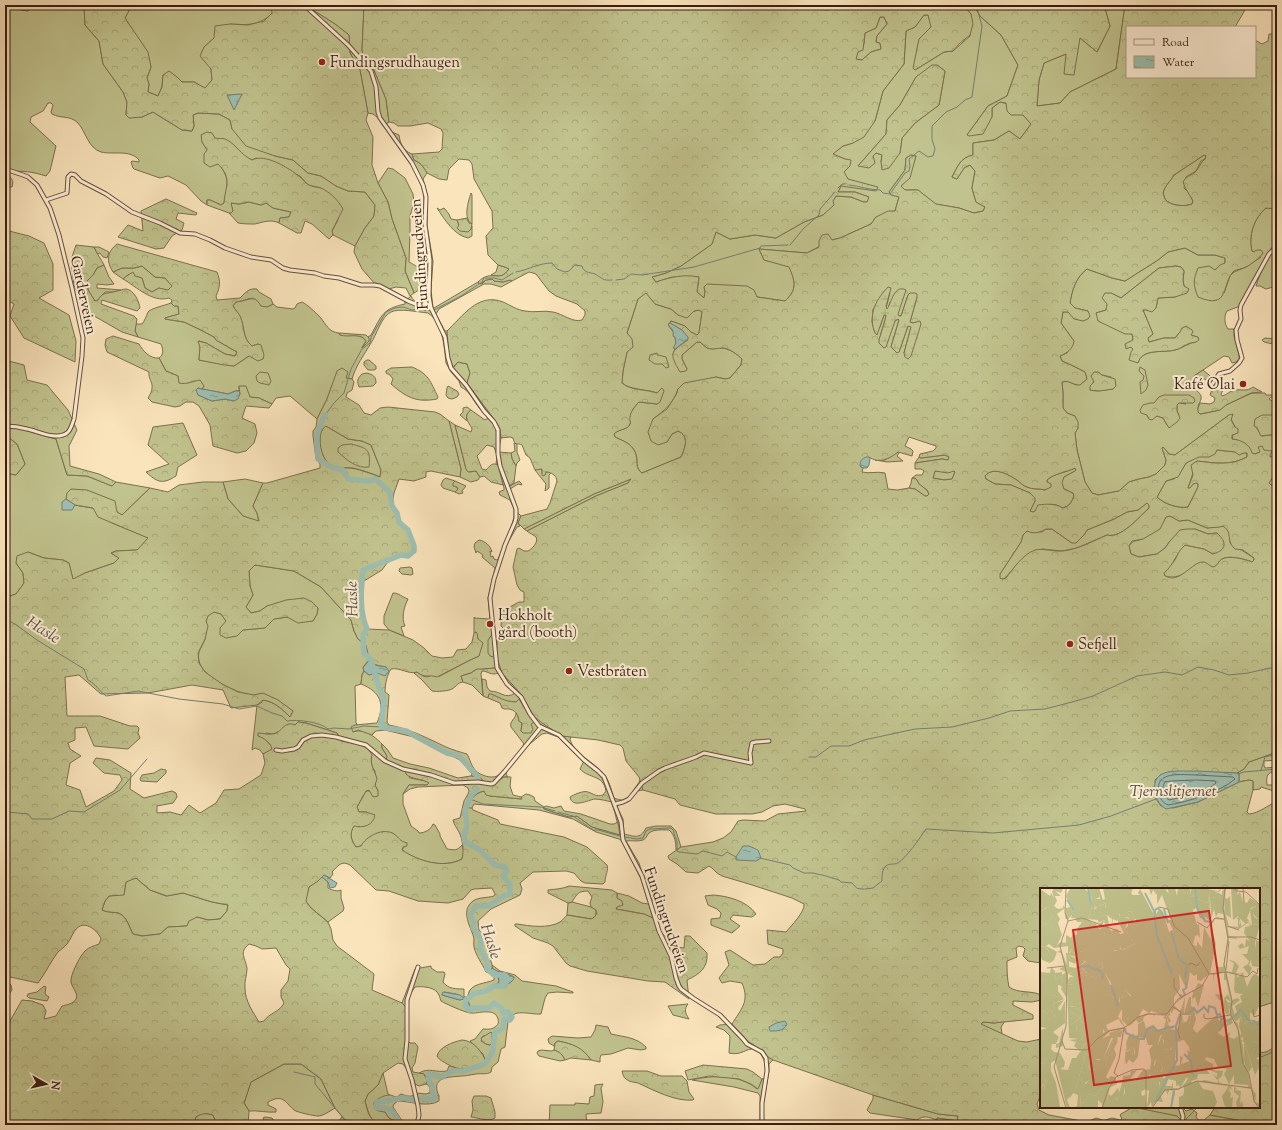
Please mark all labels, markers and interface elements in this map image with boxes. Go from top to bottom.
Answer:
legend [1126,26,1256,78]
text: Road [1162,34,1189,52]
place label: Fundingsrudhaugen [330,53,460,74]
text: Water [1162,54,1195,72]
marker: Fundingsrudhaugen [317,57,327,67]
street label: Fundingrudveien [406,198,435,310]
street label: Garderveien [64,254,101,337]
place label: Kafé Olai [1174,375,1235,396]
marker: Kafé Olai [1238,379,1248,389]
water label: Hasle [341,581,366,617]
place label: Hokholt gård (booth) [498,606,577,644]
water label: Hasle [21,612,64,650]
marker: Hokholt gård (booth) [485,619,495,629]
place label: Sefjell [1078,635,1117,656]
marker: Sefjell [1065,639,1075,649]
place label: Vestbråten [577,662,647,683]
marker: Vestbråten [564,666,574,676]
water label: Tjernslitjernet [1129,781,1217,804]
street label: Fundingrudveien [638,864,694,977]
inset map [1040,888,1260,1108]
water label: Hasle [473,921,506,962]
north arrow [26,1064,66,1104]
text: N [46,1079,64,1091]

